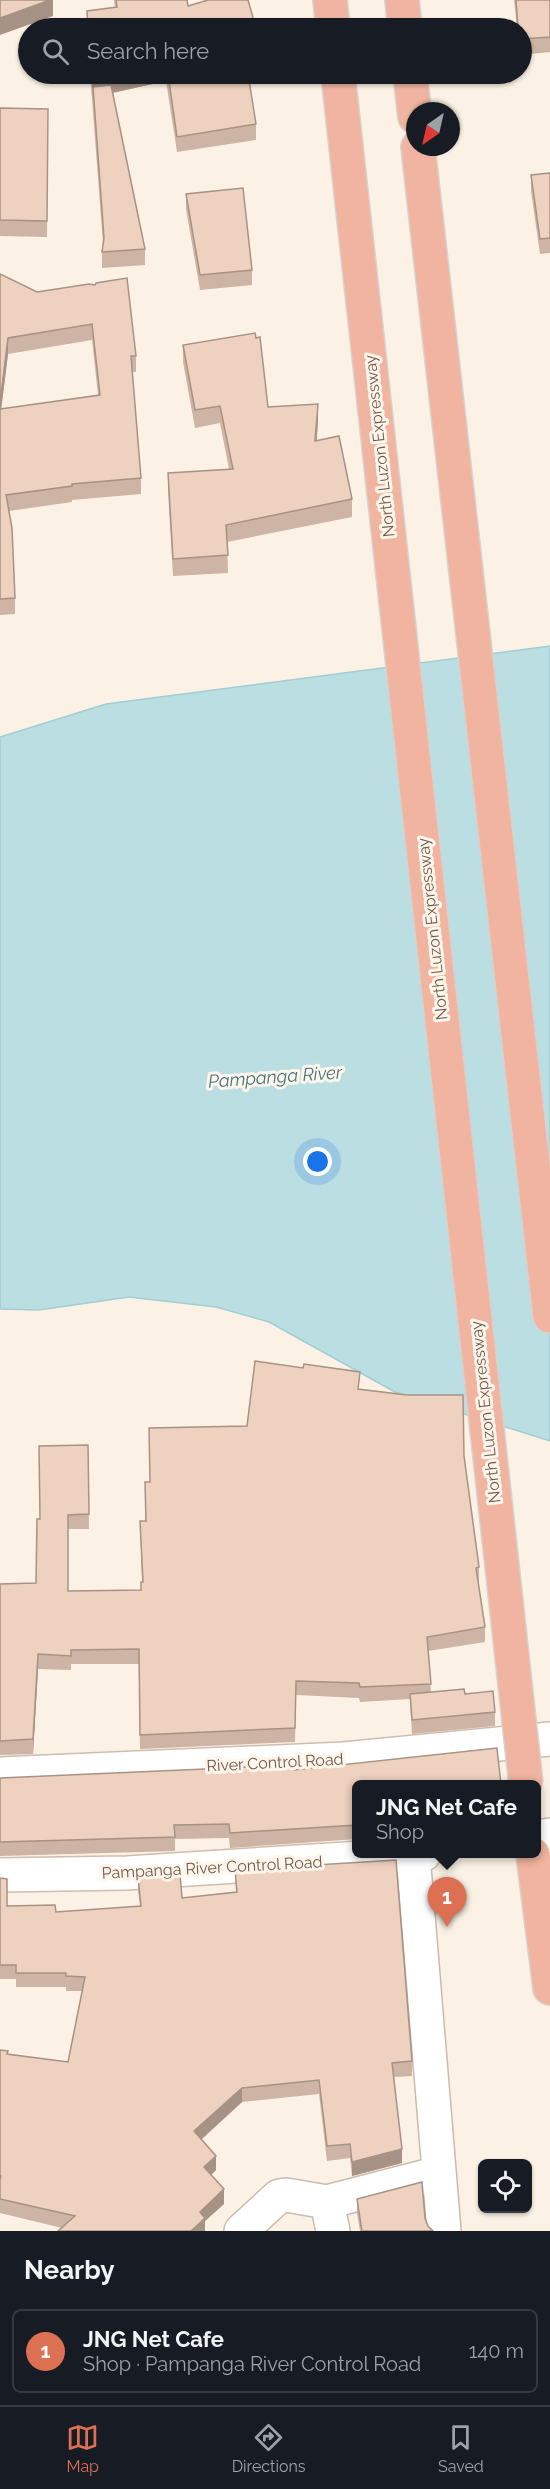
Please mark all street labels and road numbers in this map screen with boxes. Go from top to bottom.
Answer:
street label: North Luzon Expressway [360,354,399,538]
street label: North Luzon Expressway [413,837,452,1021]
street label: North Luzon Expressway [466,1320,505,1504]
street label: River Control Road [206,1749,344,1776]
street label: Pampanga River Control Road [101,1852,323,1883]

